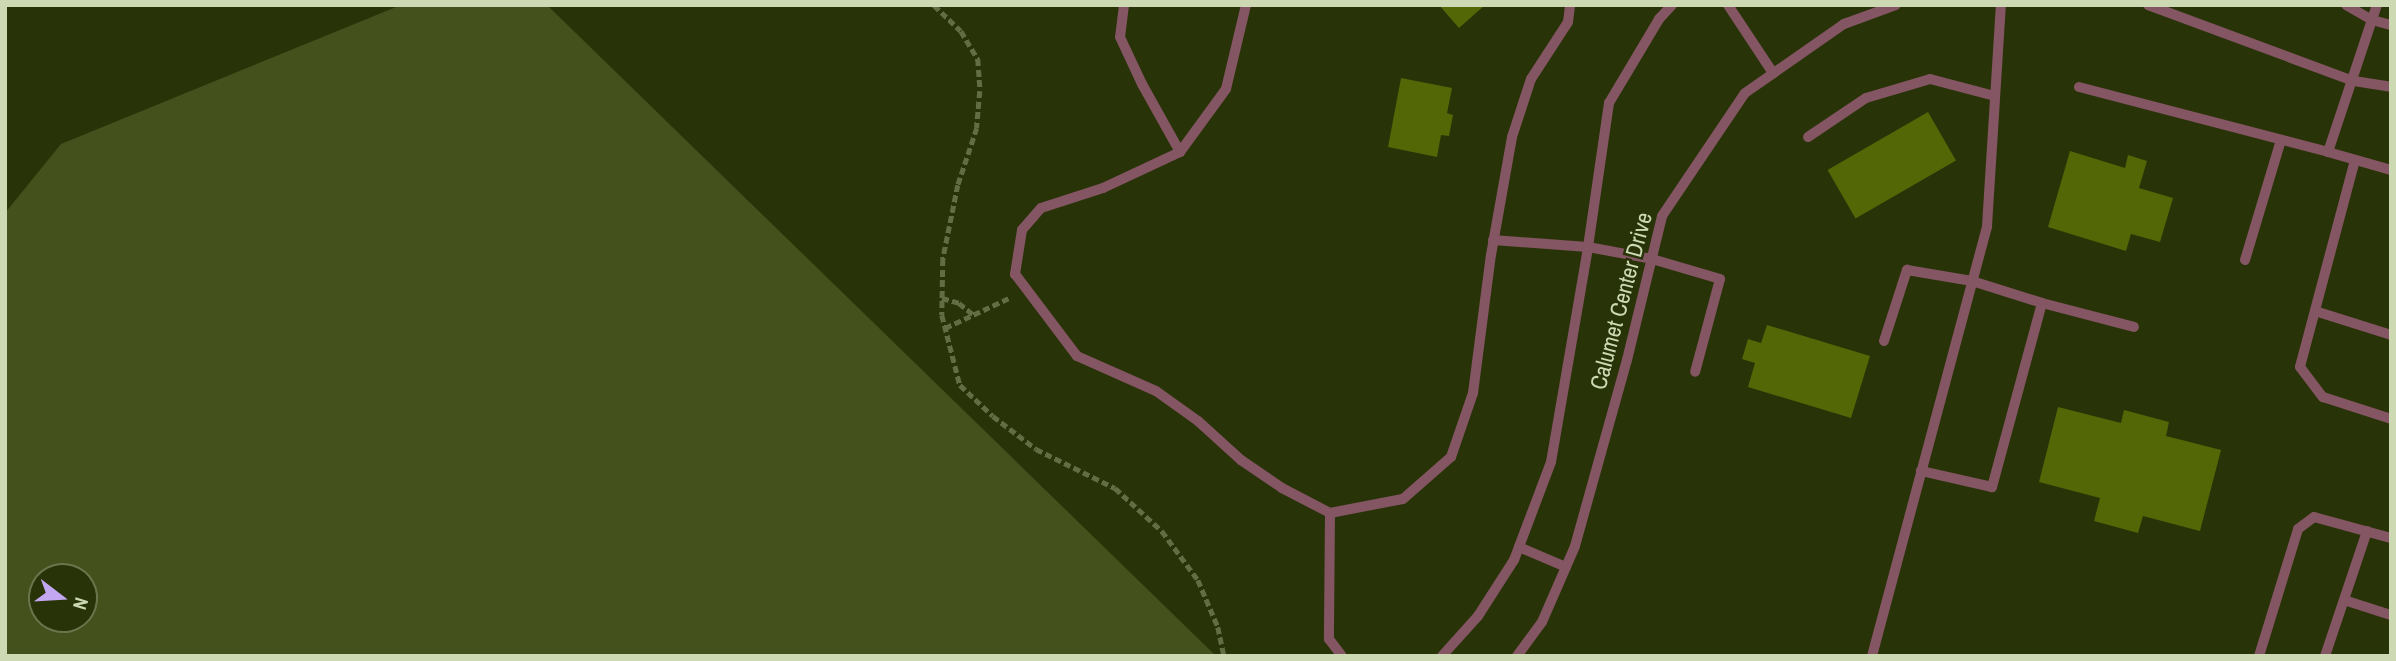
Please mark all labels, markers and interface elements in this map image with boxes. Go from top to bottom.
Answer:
street label: Calumet Center Drive [1584,209,1658,393]
north arrow [28,563,98,633]
text: N [67,594,95,613]

